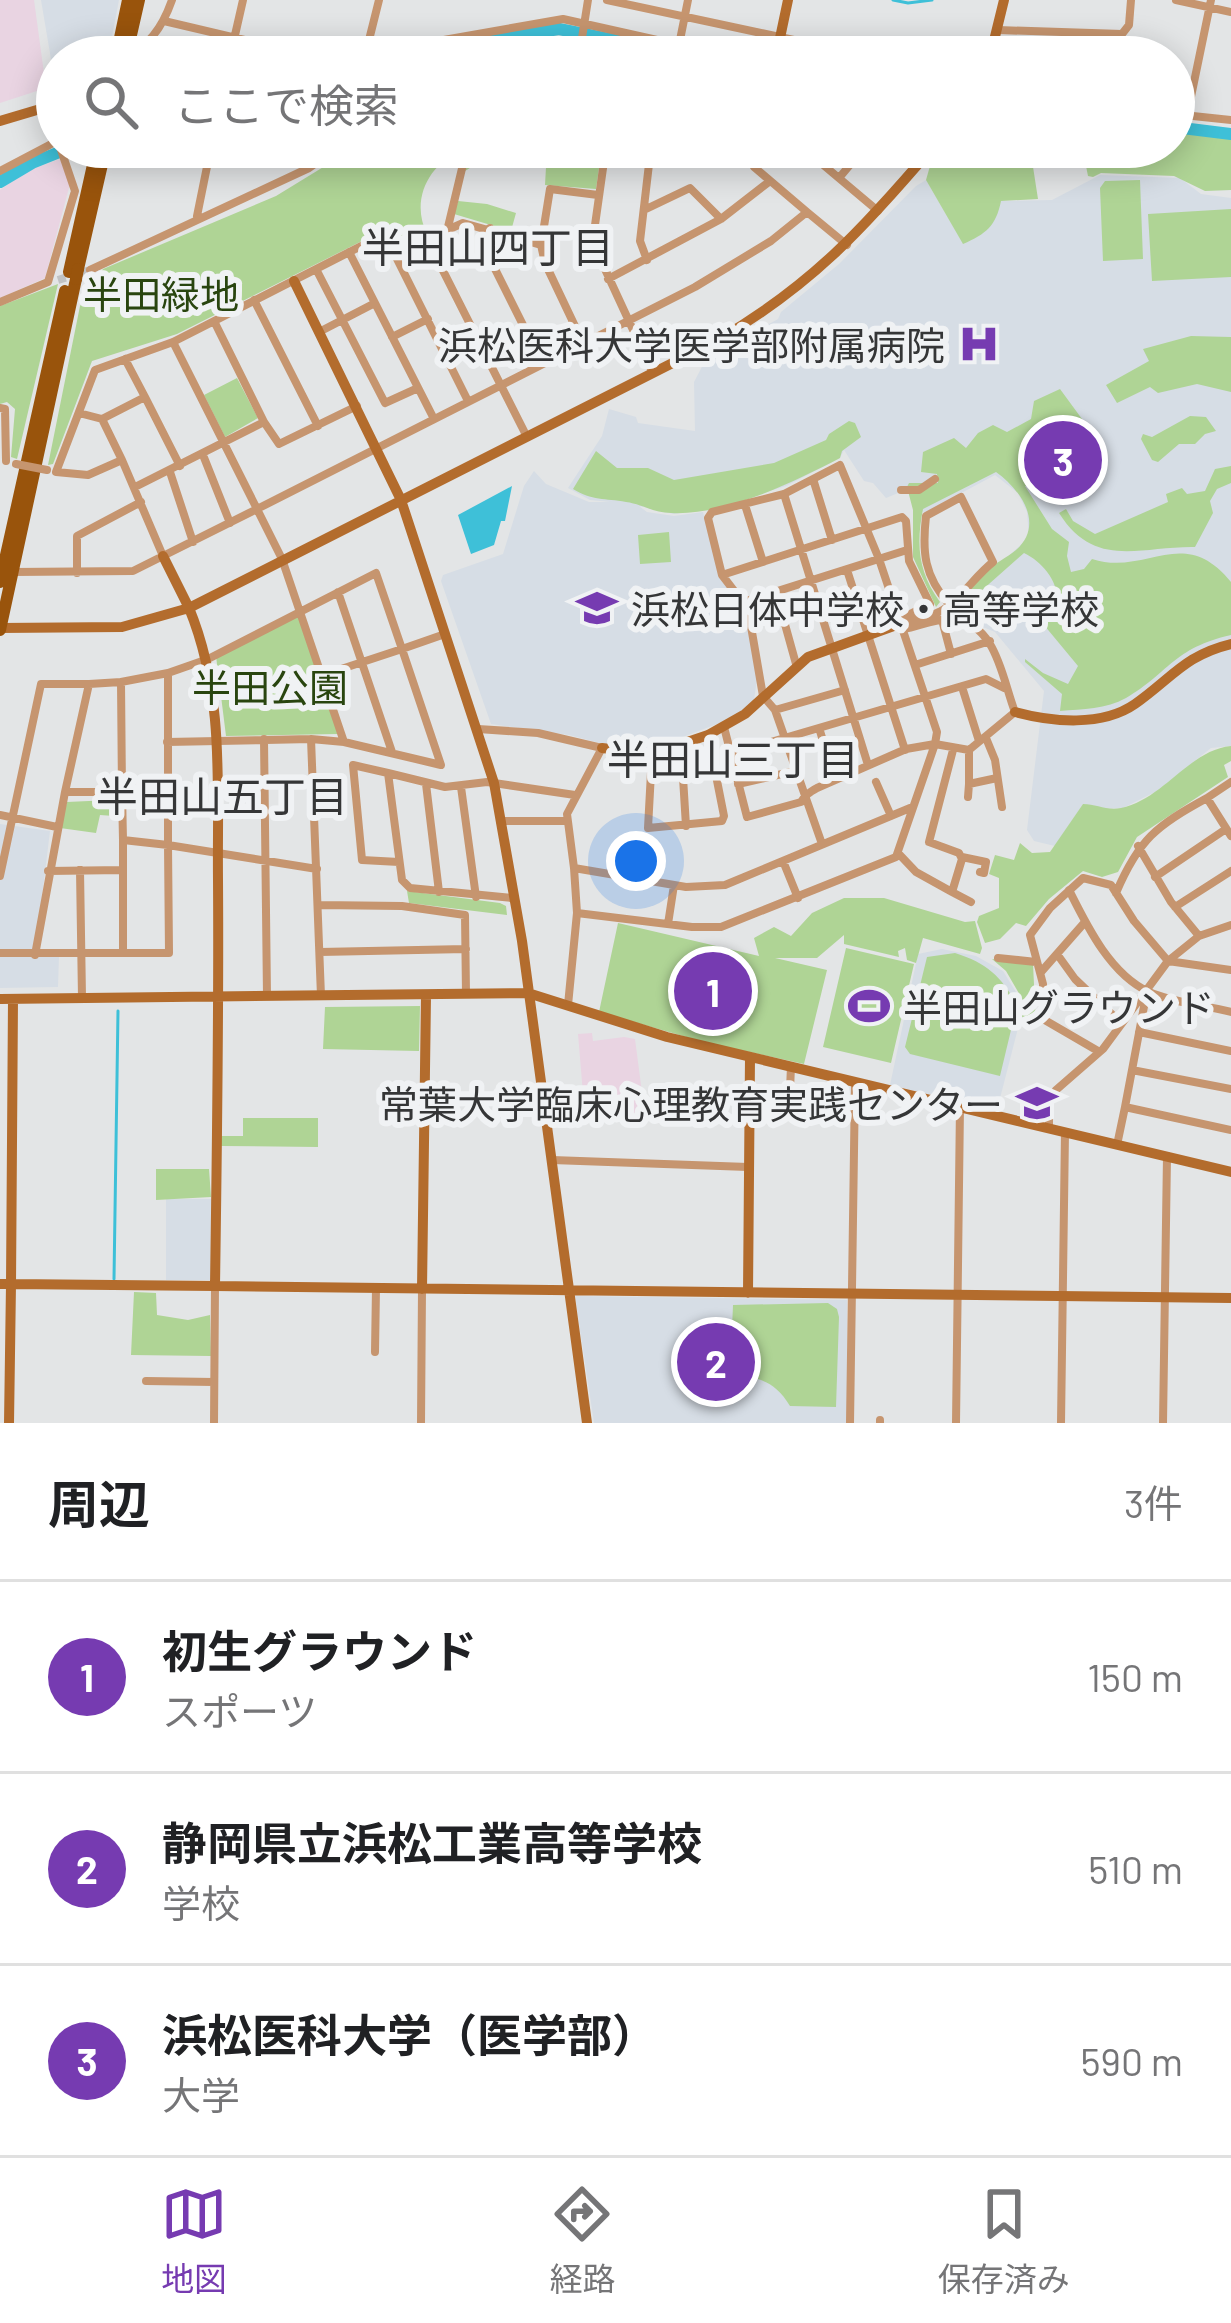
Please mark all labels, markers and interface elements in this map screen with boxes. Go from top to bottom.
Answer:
search box [36,36,1195,168]
icon: search [78,69,144,135]
text: ここで検索 [174,77,399,131]
district label: 半田山四丁目 [362,221,614,271]
park label: 半田緑地 [83,270,239,317]
place label: 浜松医科大学医学部附属病院 [438,321,945,368]
hospital icon: 浜松医科大学医学部附属病院 [956,321,1002,367]
pin: 3 [1024,415,1102,505]
school or university icon: 浜松日体中学校・高等学校 [574,585,620,631]
place label: 浜松日体中学校・高等学校 [631,585,1099,632]
park label: 半田公園 [192,663,348,710]
district label: 半田山三丁目 [607,733,859,783]
district label: 半田山五丁目 [96,770,348,820]
your location [606,831,666,891]
pin: 1 [674,946,752,1036]
sports icon: 半田山グラウンド [846,983,892,1029]
place label: 半田山グラウンド [903,983,1215,1030]
place label: 常葉大学臨床心理教育実践センター [379,1080,1003,1127]
school or university icon: 常葉大学臨床心理教育実践センター [1014,1080,1060,1126]
pin: 2 [677,1317,755,1407]
text: 周辺 [48,1472,150,1533]
text: 3件 [1124,1479,1183,1526]
text: 初生グラウンド [162,1623,477,1677]
text: 1 [80,1653,94,1700]
text: 150 m [1087,1653,1183,1700]
text: スポーツ [162,1687,317,1734]
text: 静岡県立浜松工業高等学校 [162,1815,702,1869]
text: 2 [76,1845,98,1892]
text: 510 m [1088,1845,1183,1892]
text: 学校 [162,1879,240,1926]
text: 浜松医科大学（医学部） [162,2007,657,2061]
text: 3 [76,2037,98,2084]
text: 590 m [1081,2037,1183,2084]
text: 大学 [162,2071,240,2118]
tab: 地図 [161,2181,227,2301]
tab: 経路 [549,2181,615,2301]
tab: 保存済み [938,2181,1070,2301]

